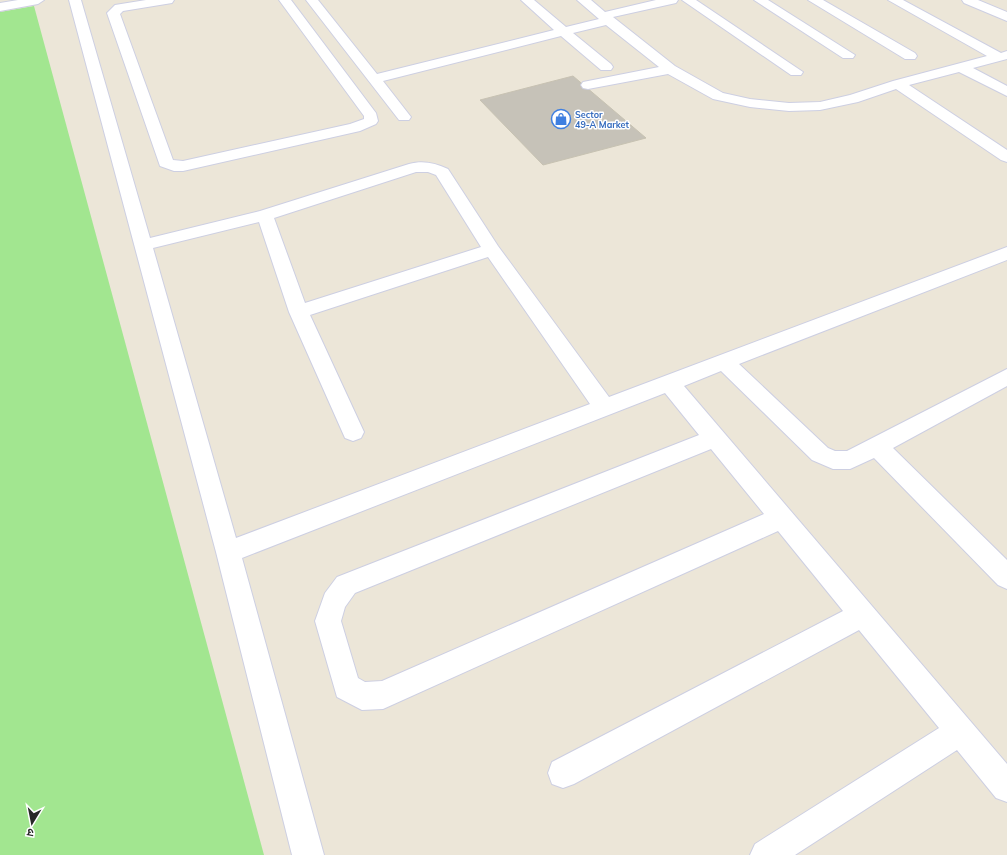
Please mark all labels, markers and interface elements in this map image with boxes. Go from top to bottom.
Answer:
shop icon: Sector 49-A Market [550,108,572,130]
place label: Sector 49-A Market [575,109,630,130]
north arrow [12,803,52,843]
text: उ [25,825,35,840]

